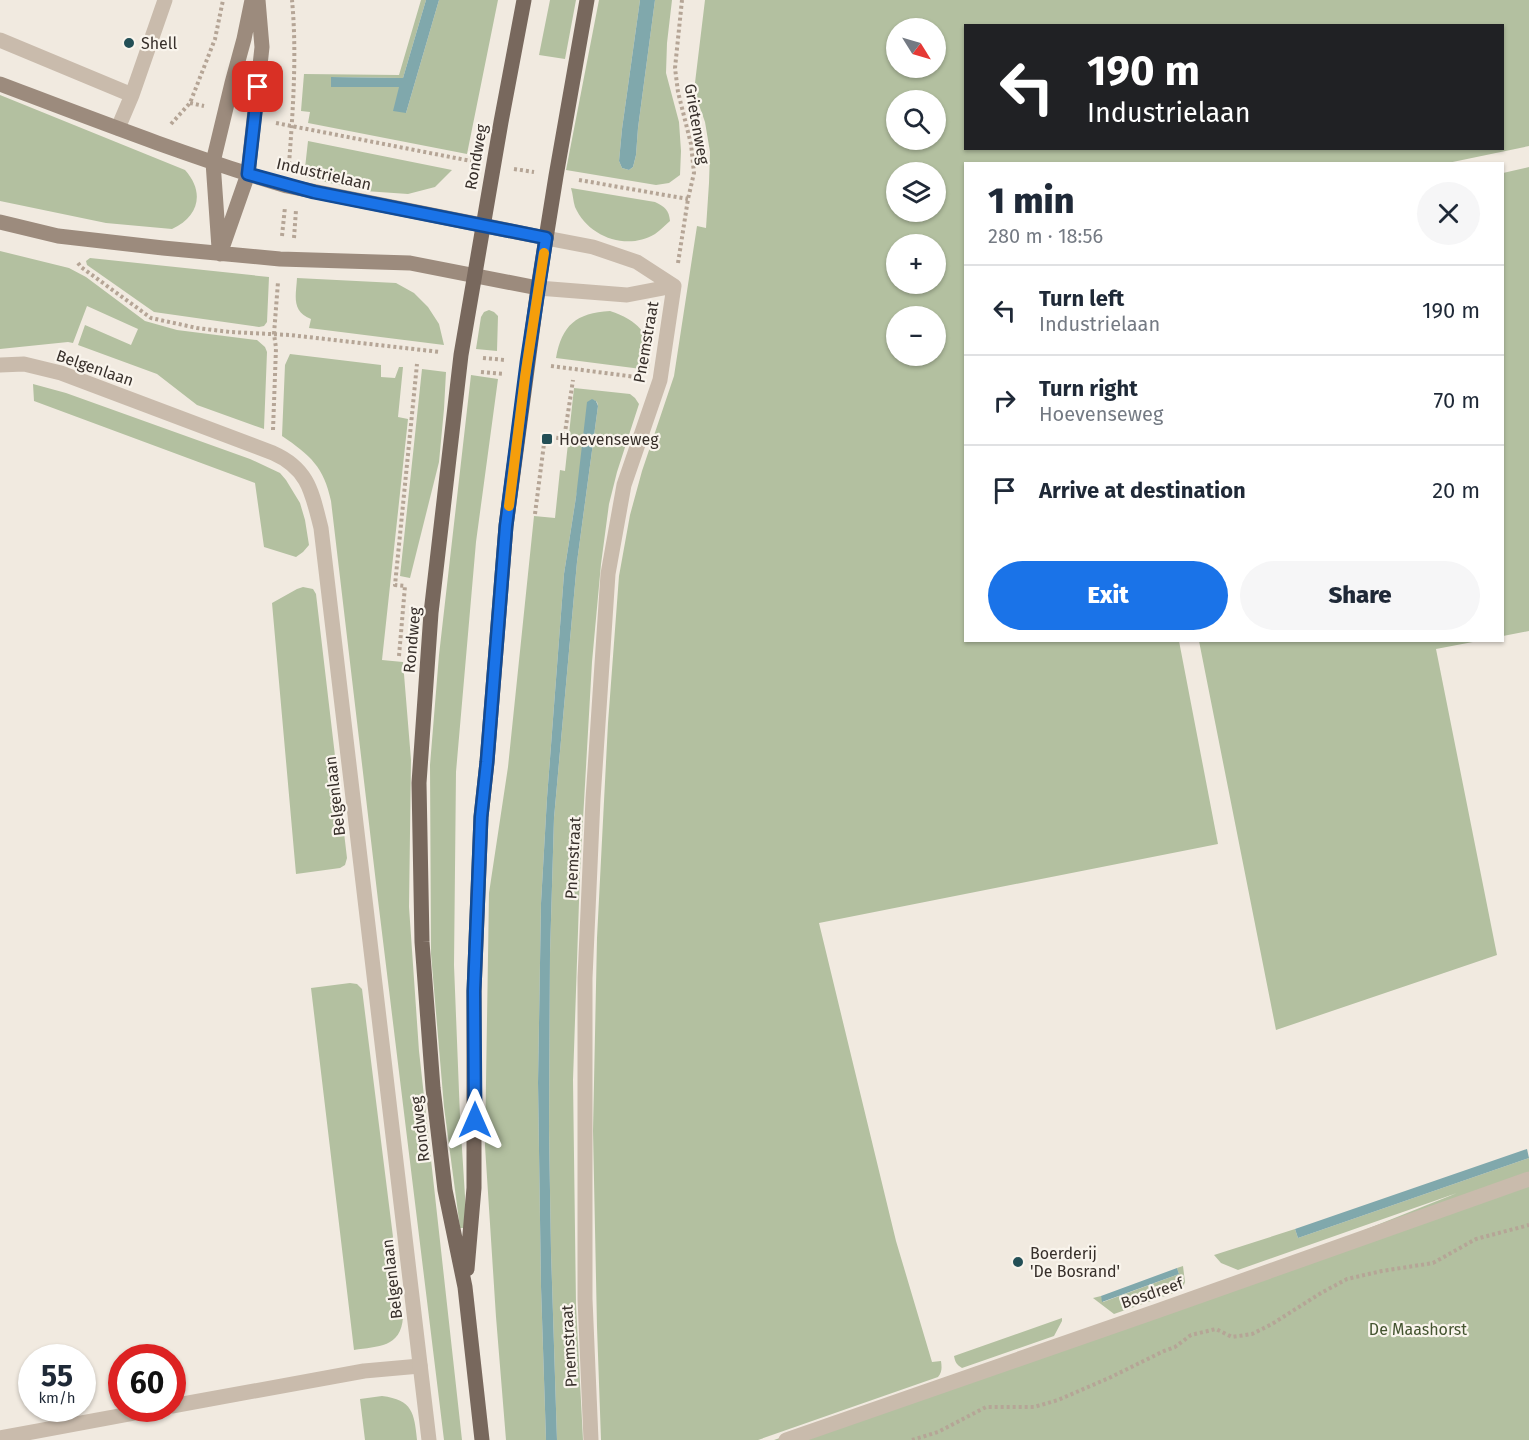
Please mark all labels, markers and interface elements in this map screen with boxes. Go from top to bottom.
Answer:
north arrow [886,18,946,78]
map controls [886,18,946,366]
place label: Shell [141,34,178,53]
marker: Shell [122,36,136,50]
text: 190 m [1087,46,1200,96]
icon: left [988,48,1066,126]
pin [232,61,283,112]
icon: arrive [241,70,274,103]
street label: Grietenweg [681,82,714,167]
button: search [886,90,946,150]
text: Industrielaan [1087,97,1251,129]
street label: Rondweg [461,122,491,191]
street label: Industrielaan [275,154,373,194]
button: layers [886,162,946,222]
text: 1 min [988,179,1074,223]
button: close [1417,182,1480,245]
text: 280 m · 18:56 [988,224,1103,248]
button: + [886,234,946,294]
text: Turn left [1039,285,1124,312]
icon: left [988,294,1021,327]
text: 190 m [1422,297,1480,324]
street label: Pnemstraat [629,299,663,384]
button: − [886,306,946,366]
text: Industrielaan [1039,312,1160,336]
street label: Belgenlaan [54,346,136,390]
text: Turn right [1039,375,1138,402]
icon: right [988,384,1021,417]
text: 70 m [1434,387,1480,414]
text: Hoevenseweg [1039,402,1163,426]
place label: Hoevenseweg [559,430,659,449]
marker: Hoevenseweg [540,432,554,446]
icon: arrive [988,474,1021,507]
text: Arrive at destination [1039,477,1246,504]
text: 20 m [1432,477,1480,504]
button: Exit [988,561,1228,630]
button: Share [1240,561,1480,630]
street label: Rondweg [400,606,424,674]
street label: Belgenlaan [321,755,349,837]
street label: Pnemstraat [561,816,585,900]
position arrow [443,1088,507,1152]
street label: Rondweg [406,1094,433,1163]
street label: Belgenlaan [378,1238,406,1320]
place label: Boerderij 'De Bosrand' [1030,1244,1120,1281]
marker: Boerderij 'De Bosrand' [1011,1255,1025,1269]
street label: Bosdreef [1118,1273,1187,1312]
street label: Pnemstraat [557,1304,581,1388]
park label: De Maashorst [1369,1320,1467,1339]
speed limit sign: 60 [108,1344,186,1422]
text: 55 [41,1358,73,1394]
text: km/h [38,1389,76,1407]

